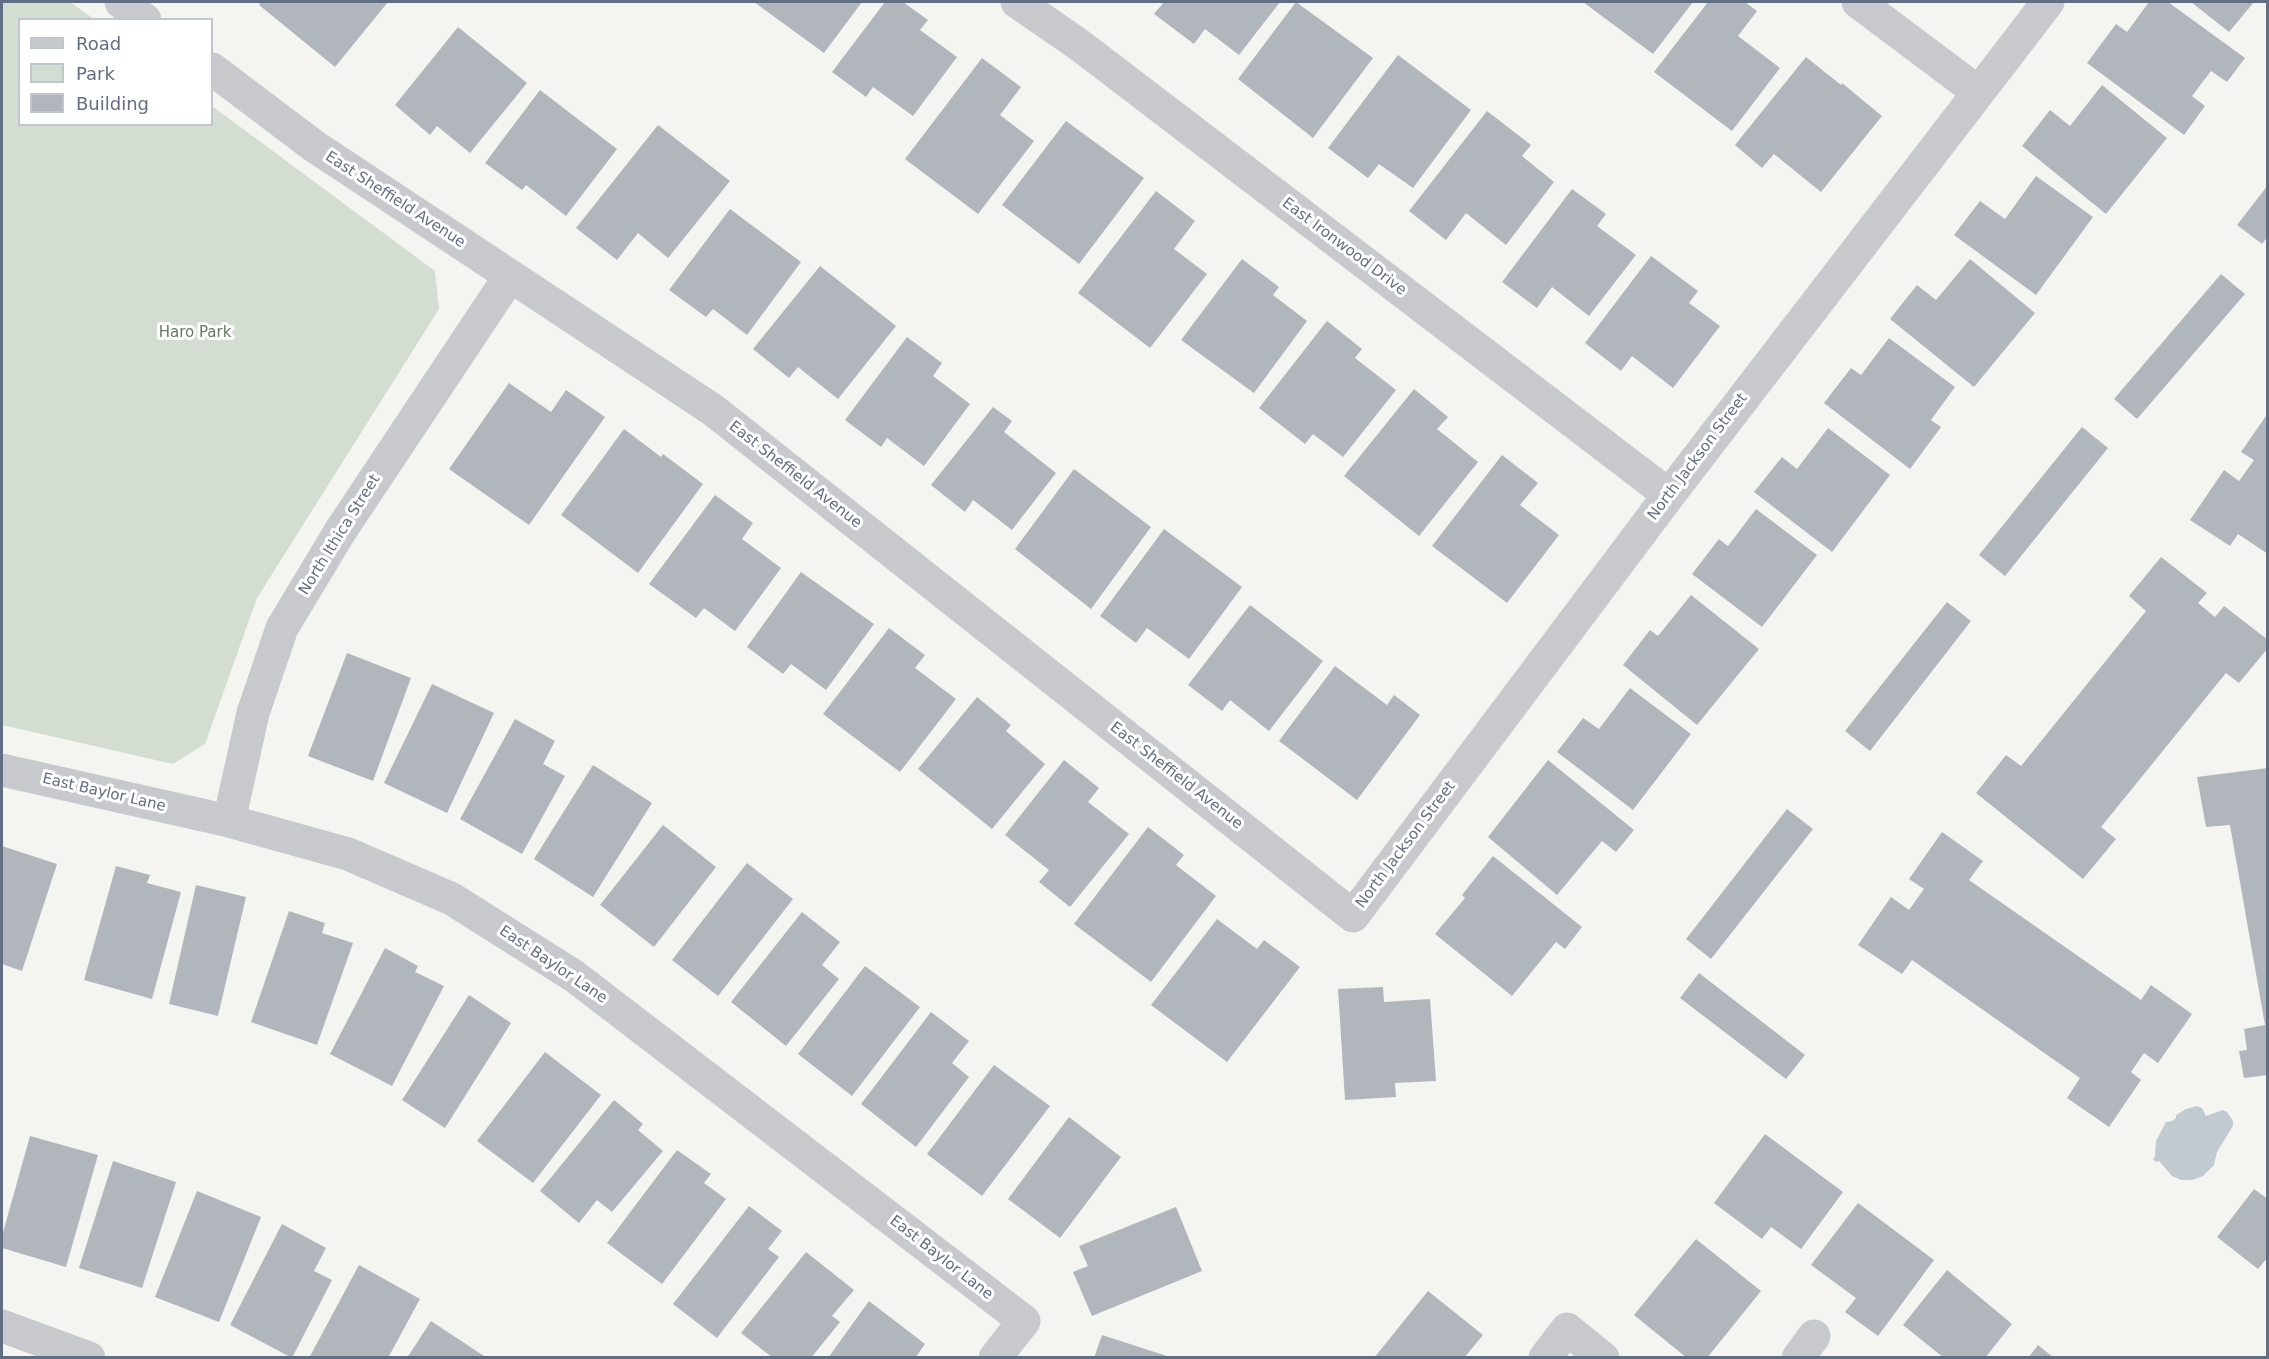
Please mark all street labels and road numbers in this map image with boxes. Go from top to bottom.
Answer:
street label: East Sheffield Avenue [322,148,468,252]
street label: East Ironwood Drive [1278,194,1410,300]
street label: North Jackson Street [1644,390,1752,524]
street label: East Sheffield Avenue [725,418,865,532]
street label: North Ithica Street [296,472,384,598]
street label: East Sheffield Avenue [1106,719,1246,833]
street label: East Baylor Lane [41,770,167,816]
street label: North Jackson Street [1352,778,1460,912]
street label: East Baylor Lane [496,922,610,1008]
street label: East Baylor Lane [886,1212,996,1304]

